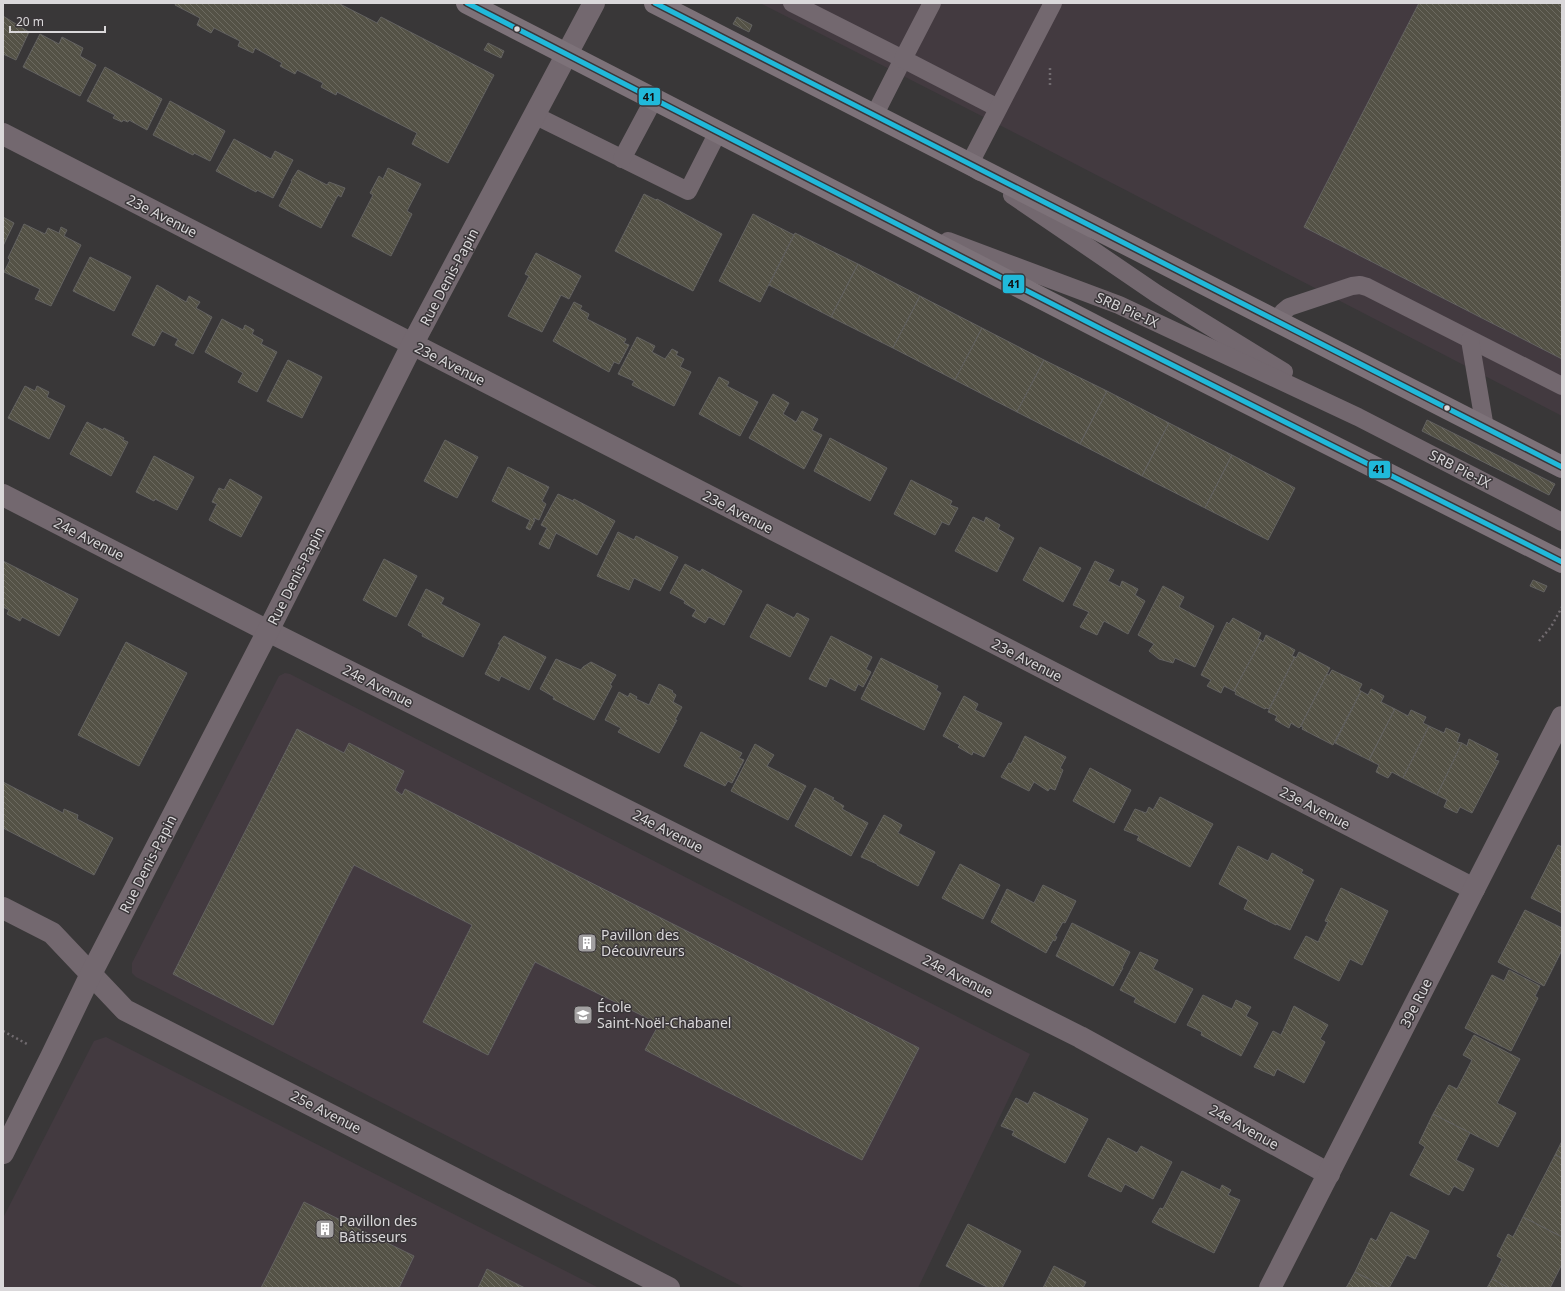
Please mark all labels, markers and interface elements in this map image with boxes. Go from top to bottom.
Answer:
scale bar [10,8,105,34]
text: 20 m [16,13,44,30]
unlabelled marker [512,24,522,34]
line badge: 41 [638,87,661,106]
text: 41 [643,89,655,104]
street label: 23e Avenue [124,190,201,241]
street label: Rue Denis-Papin [415,225,482,329]
line badge: 41 [1002,274,1025,294]
text: 41 [1008,276,1020,291]
street label: SRB Pie-IX [1093,287,1162,332]
street label: 23e Avenue [412,338,489,389]
unlabelled marker [1442,403,1452,413]
street label: SRB Pie-IX [1426,445,1495,492]
line badge: 41 [1368,460,1391,479]
text: 41 [1373,461,1385,476]
street label: 23e Avenue [700,486,777,537]
street label: 24e Avenue [51,513,128,564]
street label: Rue Denis-Papin [263,523,328,628]
street label: 23e Avenue [989,634,1066,685]
street label: 24e Avenue [340,660,417,711]
street label: 23e Avenue [1277,782,1354,833]
street label: 24e Avenue [630,805,707,856]
street label: Rue Denis-Papin [115,811,180,916]
place label: Pavillon des Découvreurs [601,925,685,960]
building icon: Pavillon des Découvreurs [576,932,598,954]
street label: 24e Avenue [920,950,997,1001]
street label: 39e Rue [1395,975,1436,1031]
place label: École Saint-Noël-Chabanel [597,997,731,1032]
school or university icon: École Saint-Noël-Chabanel [572,1004,594,1026]
street label: 25e Avenue [288,1086,365,1137]
street label: 24e Avenue [1206,1100,1282,1154]
place label: Pavillon des Bâtisseurs [339,1211,418,1246]
building icon: Pavillon des Bâtisseurs [314,1218,336,1240]

